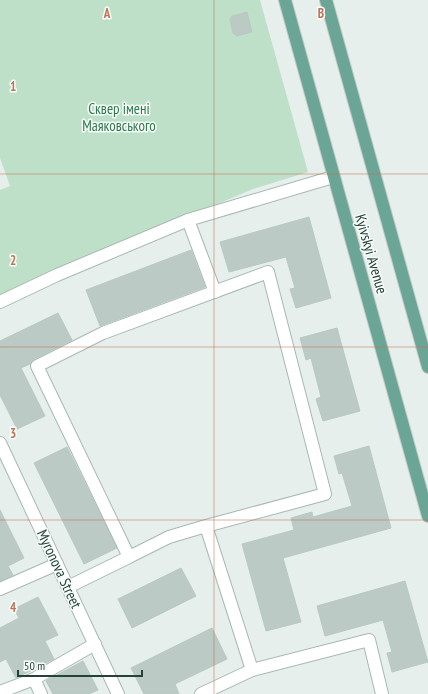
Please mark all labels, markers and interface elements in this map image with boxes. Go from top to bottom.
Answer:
text: A [103,5,111,22]
text: B [318,5,324,22]
text: 1 [10,78,16,95]
park label: Сквер імені Маяковського [82,99,156,135]
street label: Kyivskyi Avenue [351,212,392,296]
text: 2 [10,252,16,269]
text: 3 [10,425,16,442]
street label: Myronova Street [33,526,86,611]
text: 4 [10,599,17,616]
scale bar [18,652,142,678]
text: 50 m [24,658,45,673]

